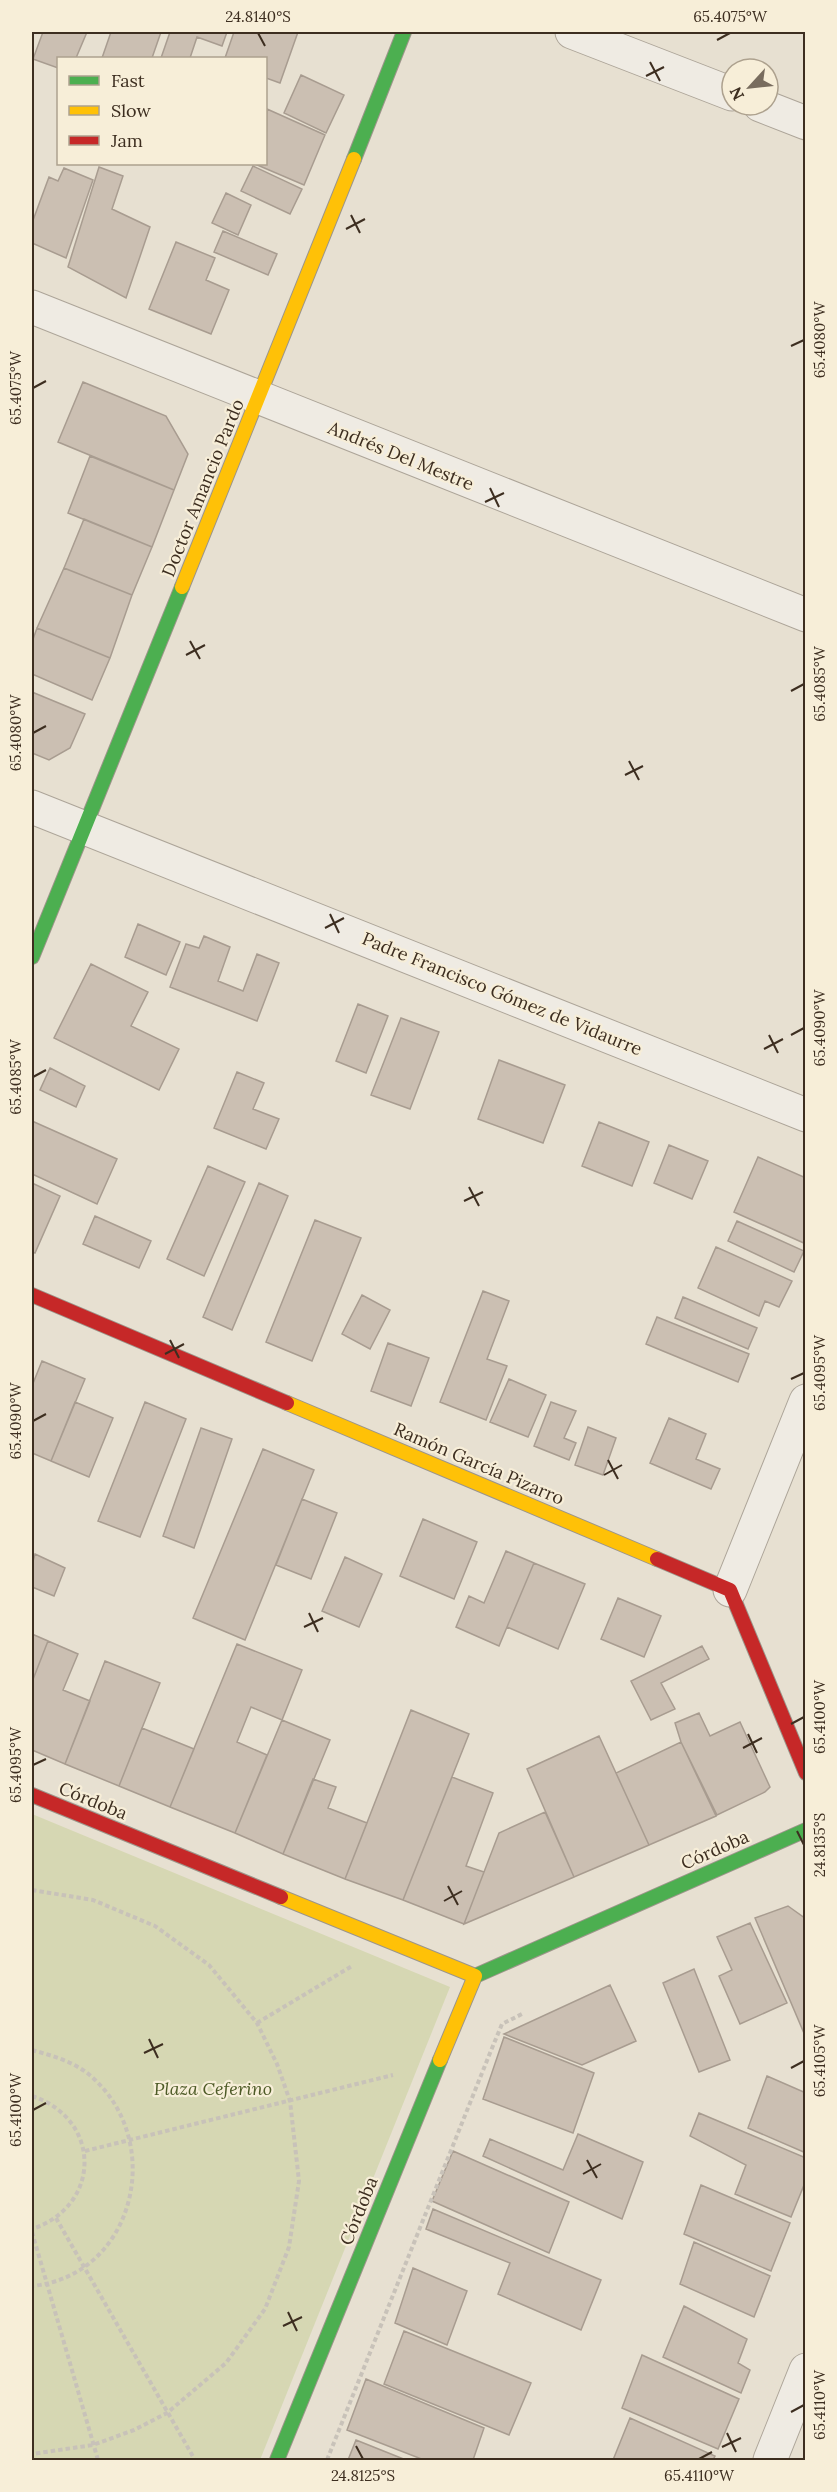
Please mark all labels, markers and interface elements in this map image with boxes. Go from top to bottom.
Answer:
text: 24.8140°S [225,7,291,26]
text: 65.4075°W [693,7,768,26]
legend [57,57,267,165]
north arrow [720,57,780,117]
text: Fast [111,69,145,92]
text: N [725,84,748,104]
text: Slow [111,99,151,122]
text: Jam [110,129,143,152]
text: 65.4080°W [810,301,829,378]
text: 65.4075°W [6,350,25,425]
street label: Doctor Amancio Pardo [156,395,249,580]
street label: Andrés Del Mestre [324,415,478,495]
text: 65.4085°W [810,645,829,722]
text: 65.4080°W [6,694,25,771]
street label: Padre Francisco Gómez de Vidaurre [359,927,646,1060]
text: 65.4090°W [810,988,829,1066]
text: 65.4085°W [6,1038,25,1115]
text: 65.4095°W [810,1334,829,1411]
text: 65.4090°W [6,1381,25,1459]
street label: Ramón García Pizarro [391,1417,568,1510]
text: 65.4100°W [810,1679,829,1754]
text: 65.4095°W [6,1726,25,1803]
street label: Córdoba [56,1776,131,1825]
text: 24.8135°S [810,1813,829,1877]
street label: Córdoba [677,1824,752,1875]
text: 65.4105°W [810,2024,829,2097]
text: 65.4100°W [6,2072,25,2147]
park label: Plaza Ceferino [154,2077,272,2100]
street label: Córdoba [334,2173,383,2248]
text: 65.4110°W [810,2369,829,2440]
text: 24.8125°S [331,2466,395,2485]
text: 65.4110°W [664,2466,735,2485]

